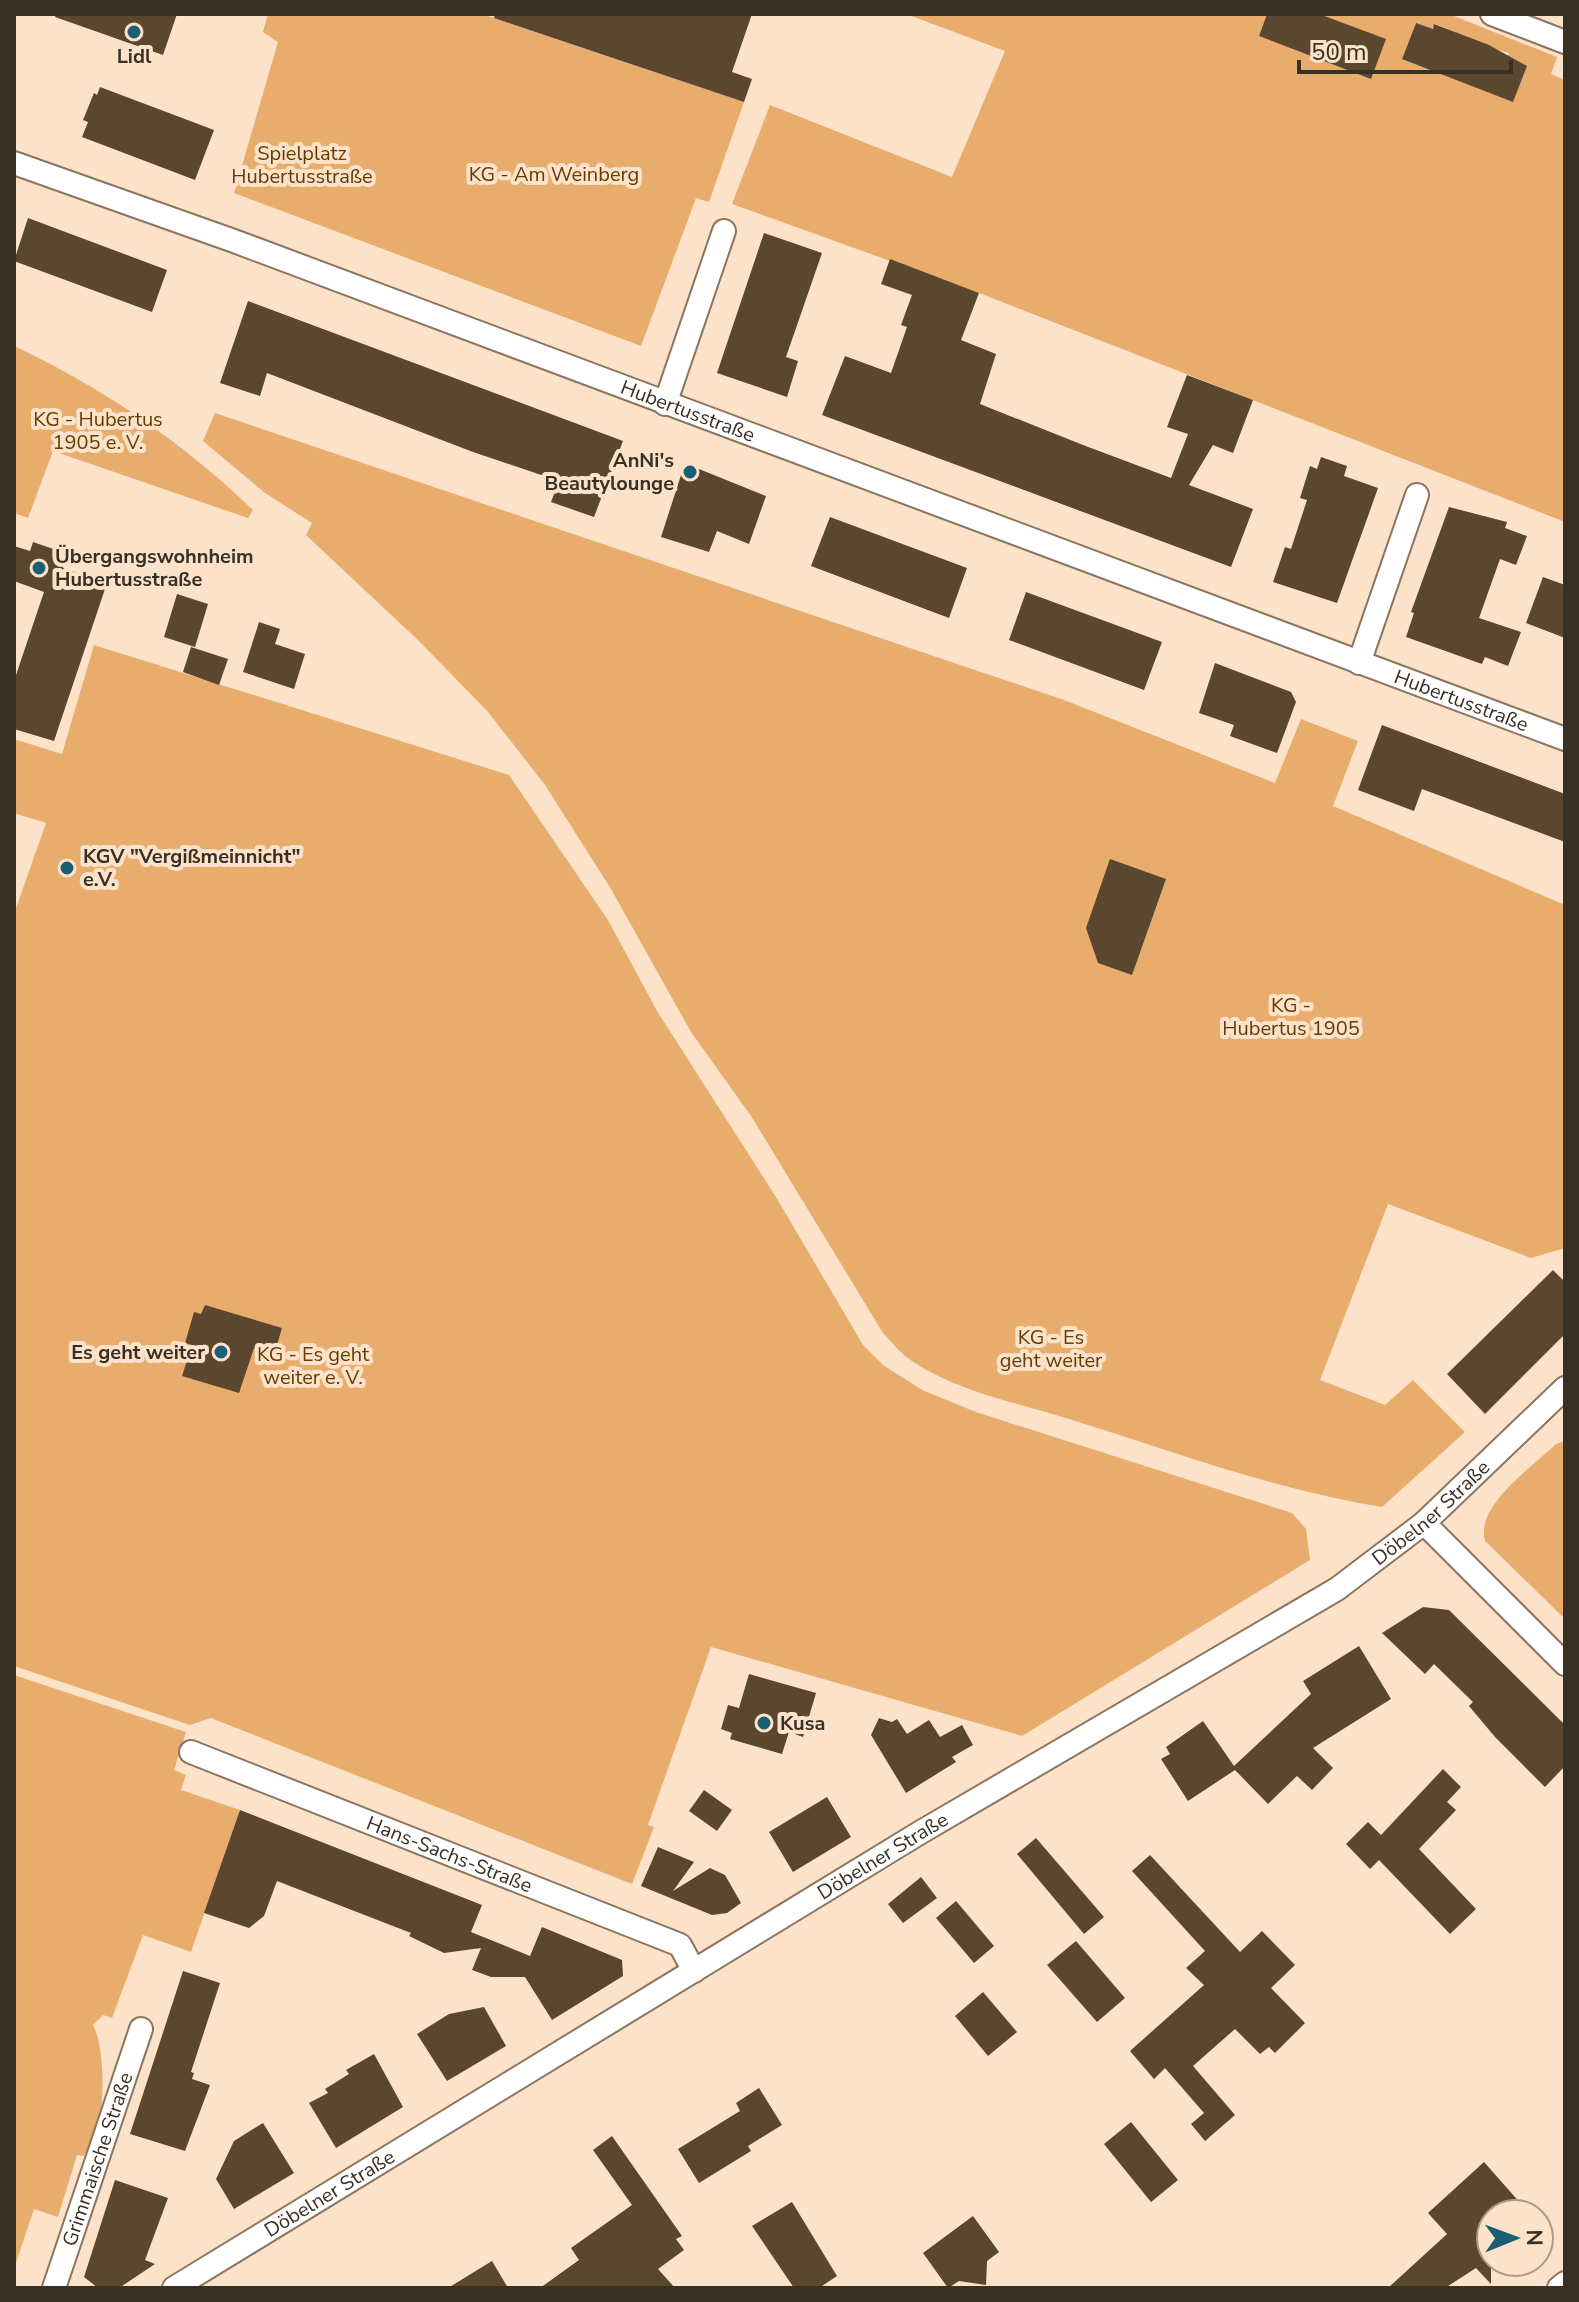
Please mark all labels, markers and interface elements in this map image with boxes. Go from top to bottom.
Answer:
marker: Lidl [125,23,143,41]
scale bar [1299,24,1511,74]
text: 50 m [1311,36,1367,68]
place label: Lidl [117,43,152,70]
park label: Spielplatz Hubertusstraße [231,140,373,190]
park label: KG - Am Weinberg [469,161,639,188]
street label: Hubertusstraße [617,373,759,448]
park label: KG - Hubertus 1905 e. V. [33,406,163,456]
place label: AnNi's Beautylounge [545,447,674,497]
marker: AnNi's Beautylounge [681,463,699,481]
place label: Übergangswohnheim Hubertusstraße [55,543,254,593]
marker: Übergangswohnheim Hubertusstraße [30,559,48,577]
street label: Hubertusstraße [1390,663,1532,738]
place label: KGV "Vergißmeinnicht" e.V. [83,843,300,893]
marker: KGV "Vergißmeinnicht" e.V. [58,859,76,877]
park label: KG - Hubertus 1905 [1222,992,1360,1042]
park label: KG - Es geht weiter [1000,1324,1102,1374]
place label: Es geht weiter [71,1339,205,1366]
park label: KG - Es geht weiter e. V. [257,1341,370,1391]
marker: Es geht weiter [212,1343,230,1361]
street label: Döbelner Straße [1366,1454,1495,1571]
place label: Kusa [780,1710,825,1737]
marker: Kusa [755,1714,773,1732]
street label: Döbelner Straße [812,1806,953,1906]
street label: Hans-Sachs-Straße [363,1809,536,1899]
street label: Grimmaische Straße [56,2069,139,2250]
street label: Döbelner Straße [259,2143,400,2243]
north arrow [1475,2198,1555,2278]
text: N [1519,2229,1549,2246]

